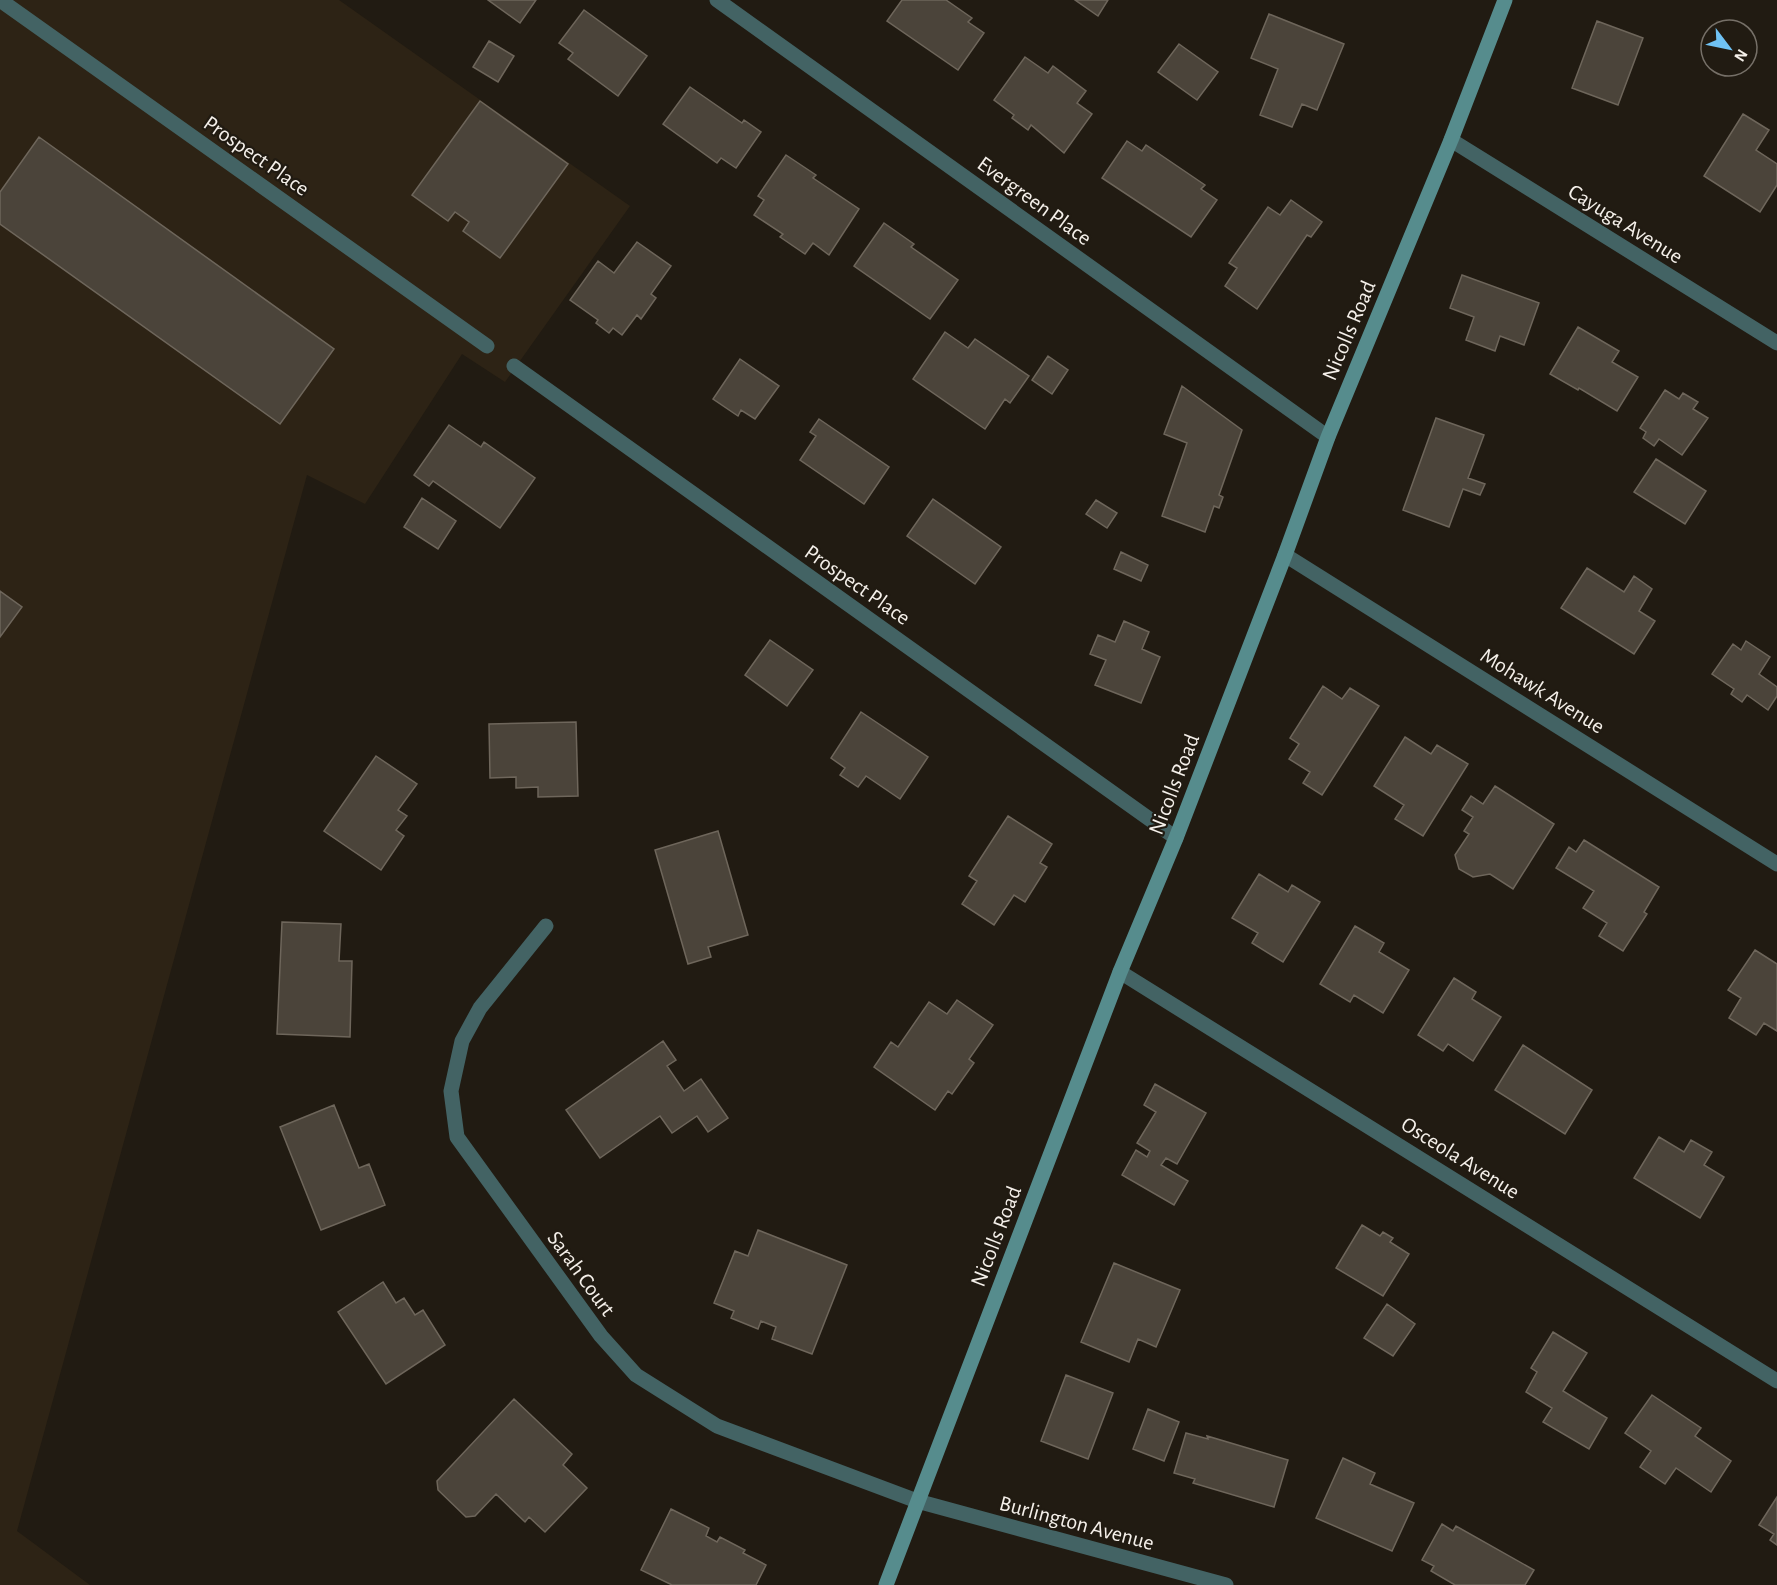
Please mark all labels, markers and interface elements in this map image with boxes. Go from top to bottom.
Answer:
north arrow [1699,18,1759,78]
text: N [1731,46,1751,64]
street label: Prospect Place [200,111,313,200]
street label: Evergreen Place [973,152,1095,249]
street label: Cayuga Avenue [1564,180,1687,268]
street label: Nicolls Road [1318,277,1380,383]
street label: Prospect Place [801,540,914,629]
street label: Mohawk Avenue [1477,644,1608,738]
street label: Nicolls Road [1145,731,1203,838]
street label: Osceola Avenue [1397,1113,1523,1203]
street label: Nicolls Road [967,1183,1025,1290]
street label: Sarah Court [543,1227,619,1320]
street label: Burlington Avenue [997,1492,1156,1554]

